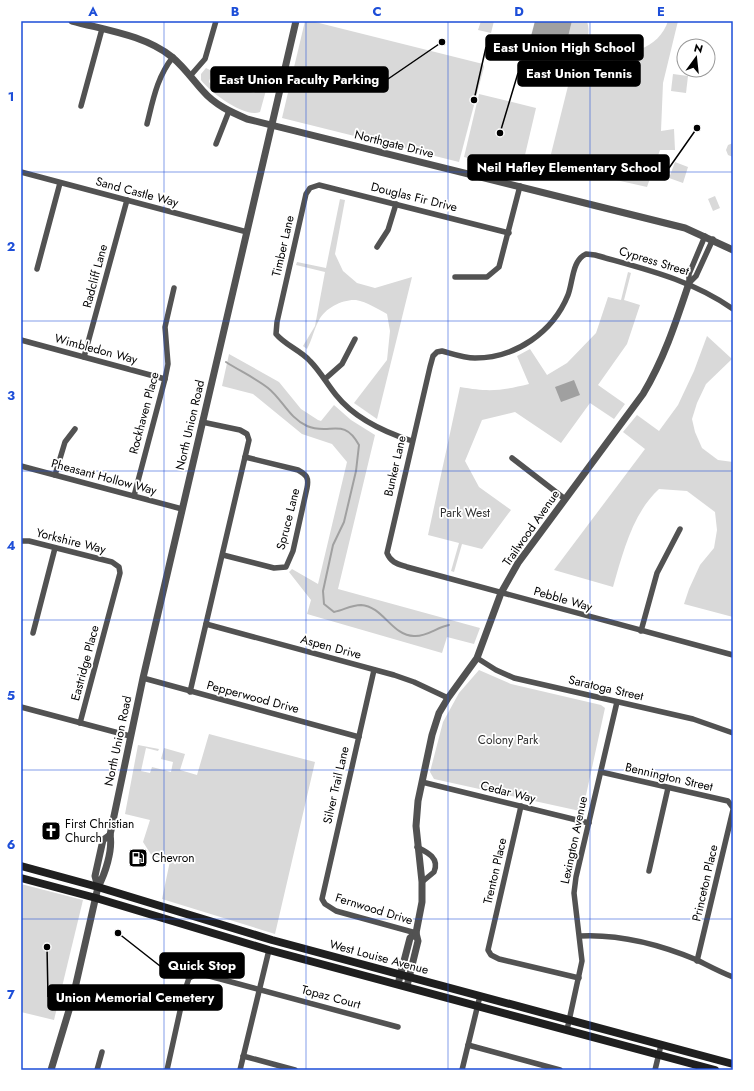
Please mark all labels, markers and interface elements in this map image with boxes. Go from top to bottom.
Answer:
text: A [87,2,98,21]
text: B [231,2,240,21]
text: C [372,2,382,21]
text: D [514,2,524,21]
text: E [657,2,665,21]
callout: East Union High School [486,35,643,60]
text: East Union High School [493,38,635,57]
north arrow [676,38,716,78]
text: N [692,39,705,57]
callout: East Union Tennis [518,61,640,86]
text: East Union Tennis [526,64,632,83]
callout: East Union Faculty Parking [211,67,388,92]
text: East Union Faculty Parking [219,70,379,89]
text: 1 [8,87,14,106]
street label: Northgate Drive [352,125,436,163]
callout: Neil Hafley Elementary School [468,155,669,180]
text: Neil Hafley Elementary School [477,158,661,177]
street label: Sand Castle Way [94,172,181,212]
street label: Douglas Fir Drive [369,178,459,216]
street label: Timber Lane [267,214,299,278]
text: 2 [7,237,15,256]
street label: Radcliff Lane [78,242,112,310]
street label: Cypress Street [617,242,691,280]
street label: Wimbledon Way [53,329,140,369]
street label: Rockhaven Place [124,370,164,456]
street label: North Union Road [171,378,209,472]
text: 3 [7,386,15,405]
street label: Bunker Lane [379,434,411,498]
street label: Pheasant Hollow Way [49,454,160,500]
street label: Spruce Lane [272,486,304,552]
street label: Trailwood Avenue [498,486,564,570]
park label: Park West [440,504,490,522]
street label: Yorkshire Way [34,524,108,559]
text: 4 [6,536,16,555]
street label: Pebble Way [532,582,595,616]
street label: Eastridge Place [66,623,104,703]
street label: Aspen Drive [299,630,363,664]
street label: Saratoga Street [567,671,645,705]
street label: Pepperwood Drive [205,676,301,718]
text: 5 [7,686,15,705]
street label: North Union Road [100,694,136,788]
park label: Colony Park [478,731,539,749]
street label: Silver Trail Lane [318,744,354,826]
street label: Bennington Street [623,758,715,796]
street label: Cedar Way [478,776,538,808]
street label: Lexington Avenue [556,794,592,886]
place label: First Christian Church [65,815,134,847]
church icon: First Christian Church [40,820,62,842]
text: 6 [7,835,16,854]
street label: Trenton Place [479,836,511,906]
street label: Princeton Place [687,843,723,923]
fuel station icon: Chevron [127,847,149,869]
place label: Chevron [152,849,195,867]
street label: Fernwood Drive [333,889,415,929]
street label: West Louise Avenue [328,935,430,979]
callout: Quick Stop [160,953,244,978]
text: Quick Stop [168,956,236,975]
street label: Topaz Court [299,980,363,1014]
text: 7 [7,985,15,1004]
callout: Union Memorial Cemetery [48,985,222,1010]
text: Union Memorial Cemetery [56,988,215,1007]

